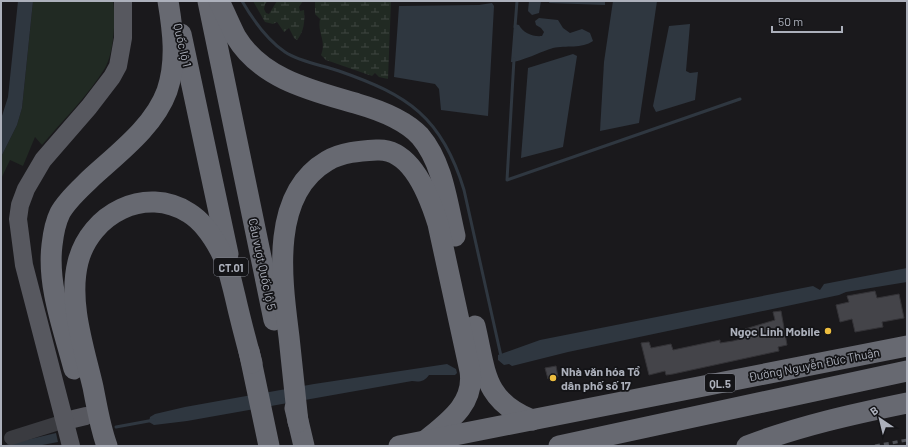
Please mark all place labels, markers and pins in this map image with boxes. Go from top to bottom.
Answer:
place label: Ngọc Linh Mobile [730,324,820,338]
marker: Ngọc Linh Mobile [823,326,833,336]
place label: Nhà văn hóa Tổ dân phố số 17 [561,364,640,392]
marker: Nhà văn hóa Tổ dân phố số 17 [548,373,558,383]

